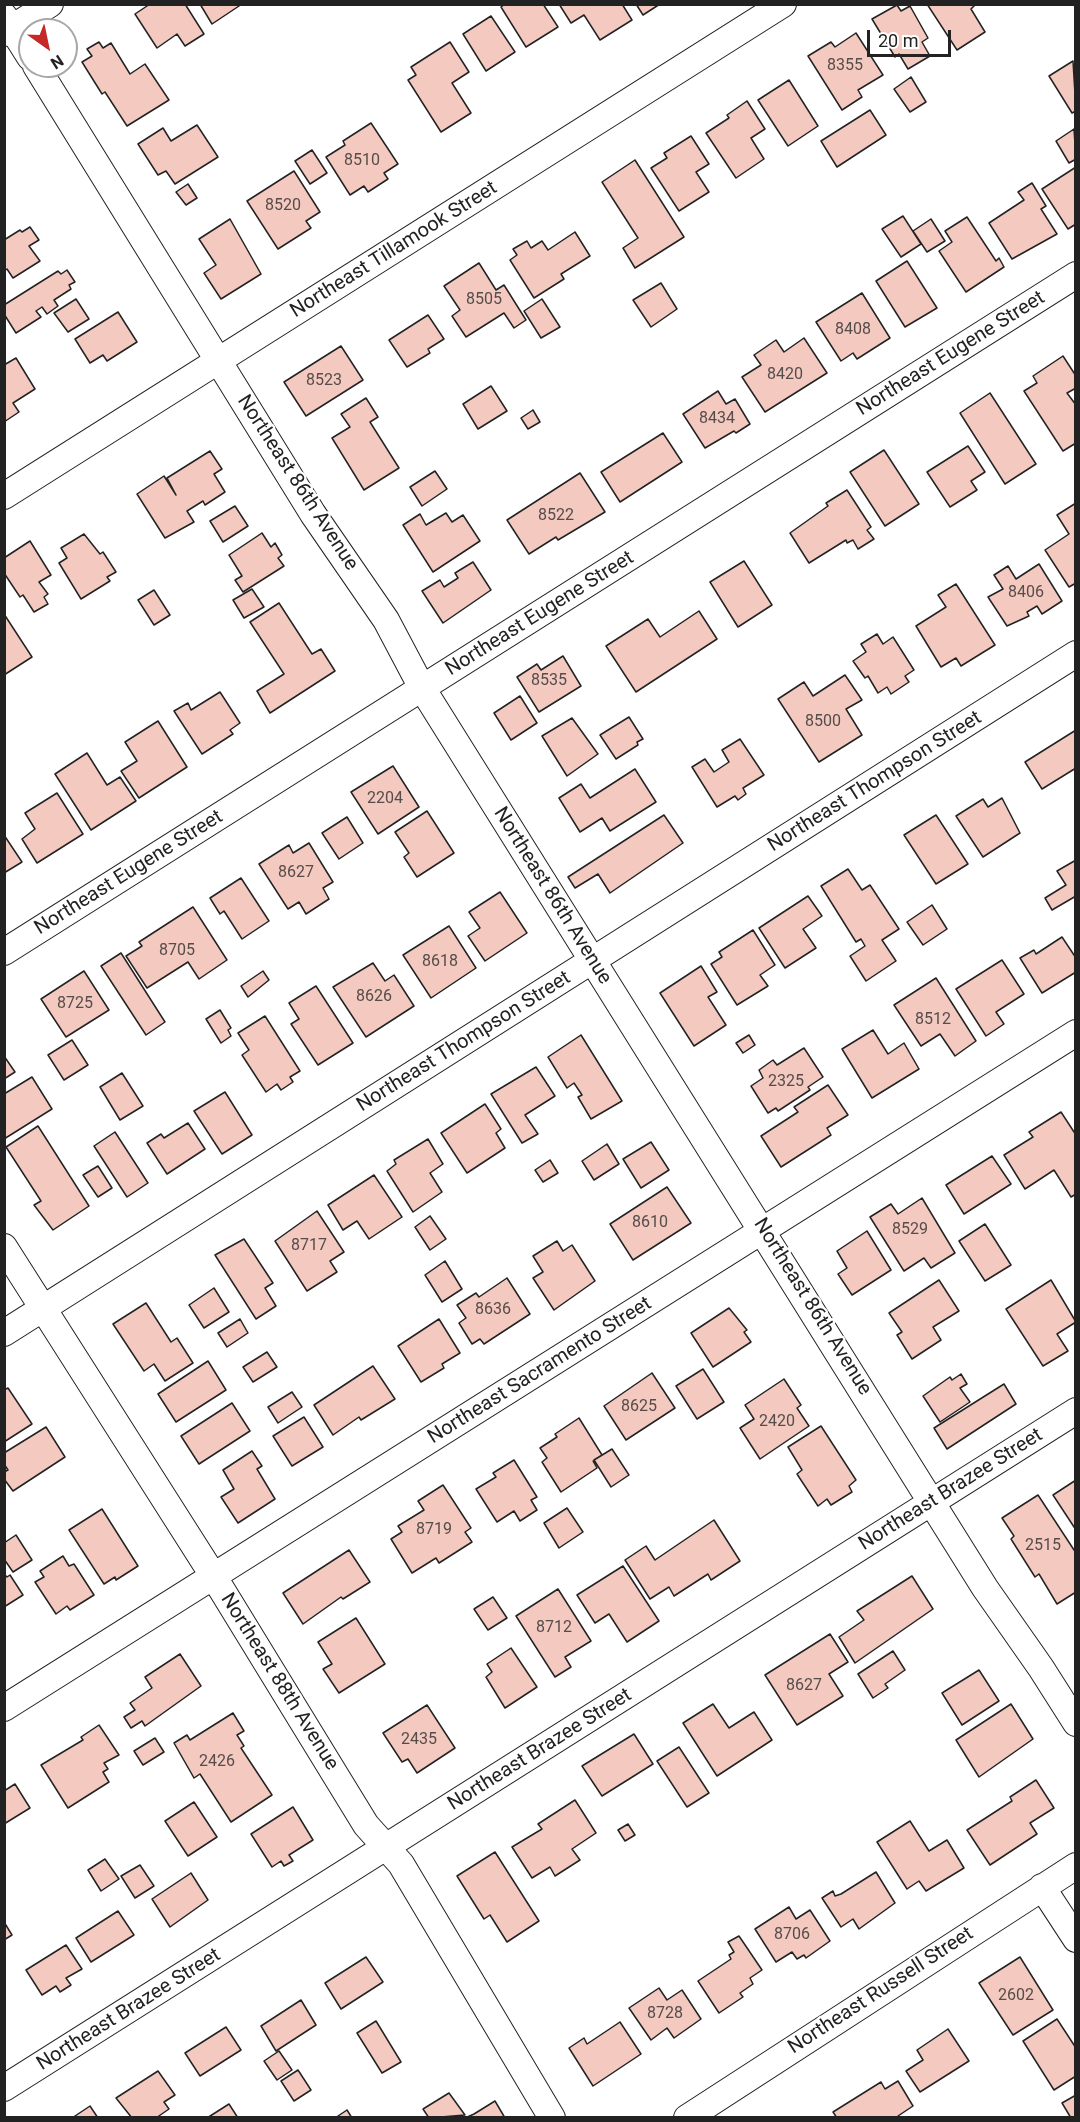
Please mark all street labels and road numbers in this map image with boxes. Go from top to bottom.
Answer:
street label: Northeast Tillamook Street [286,176,502,324]
street label: Northeast Eugene Street [853,286,1049,422]
street label: Northeast 86th Avenue [231,391,363,575]
street label: Northeast Eugene Street [442,546,638,682]
street label: Northeast Thompson Street [764,706,986,858]
street label: Northeast 86th Avenue [488,803,616,989]
street label: Northeast Eugene Street [31,805,227,941]
street label: Northeast Thompson Street [353,966,575,1118]
street label: Northeast 86th Avenue [748,1214,876,1400]
street label: Northeast Sacramento Street [424,1292,656,1450]
street label: Northeast Brazee Street [855,1424,1047,1556]
street label: Northeast 88th Avenue [215,1589,343,1775]
street label: Northeast Brazee Street [444,1684,636,1816]
street label: Northeast Russell Street [784,1922,978,2060]
street label: Northeast Brazee Street [33,1944,225,2076]

